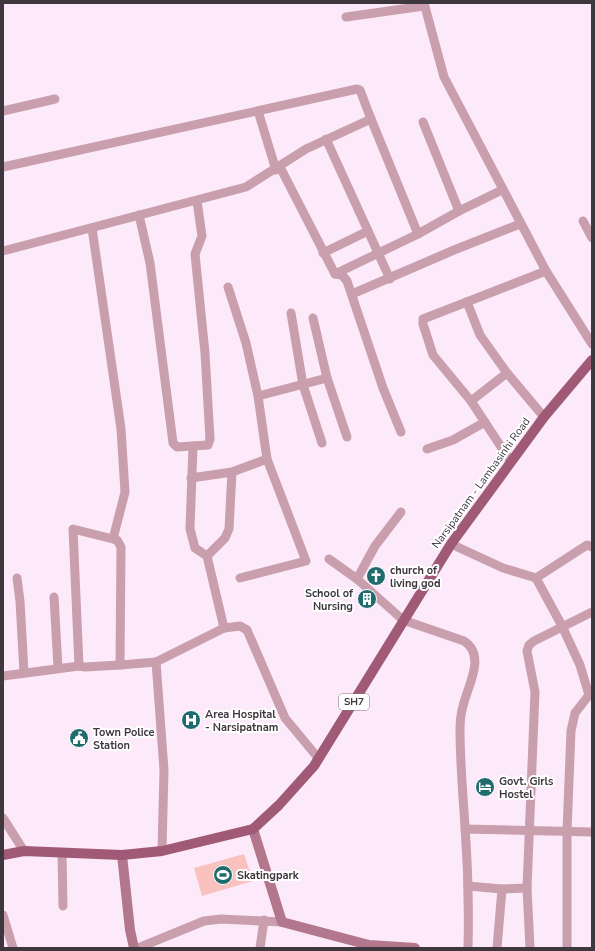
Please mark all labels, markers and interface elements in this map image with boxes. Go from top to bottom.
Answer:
street label: Narsipatnam - Lambasinhi Road [428,415,534,551]
place label: church of living god [390,563,441,591]
church icon: church of living god [365,565,387,587]
place label: School of Nursing [305,586,354,614]
building icon: School of Nursing [356,588,378,610]
road number: SH7 [339,694,369,710]
place label: Area Hospital - Narsipatnam [205,707,278,735]
hospital icon: Area Hospital - Narsipatnam [180,709,202,731]
place label: Town Police Station [93,725,155,753]
public building icon: Town Police Station [68,727,90,749]
place label: Govt. Girls Hostel [499,774,553,802]
hotel icon: Govt. Girls Hostel [474,776,496,798]
sports icon: Skatingpark [212,864,234,886]
place label: Skatingpark [237,868,300,883]

